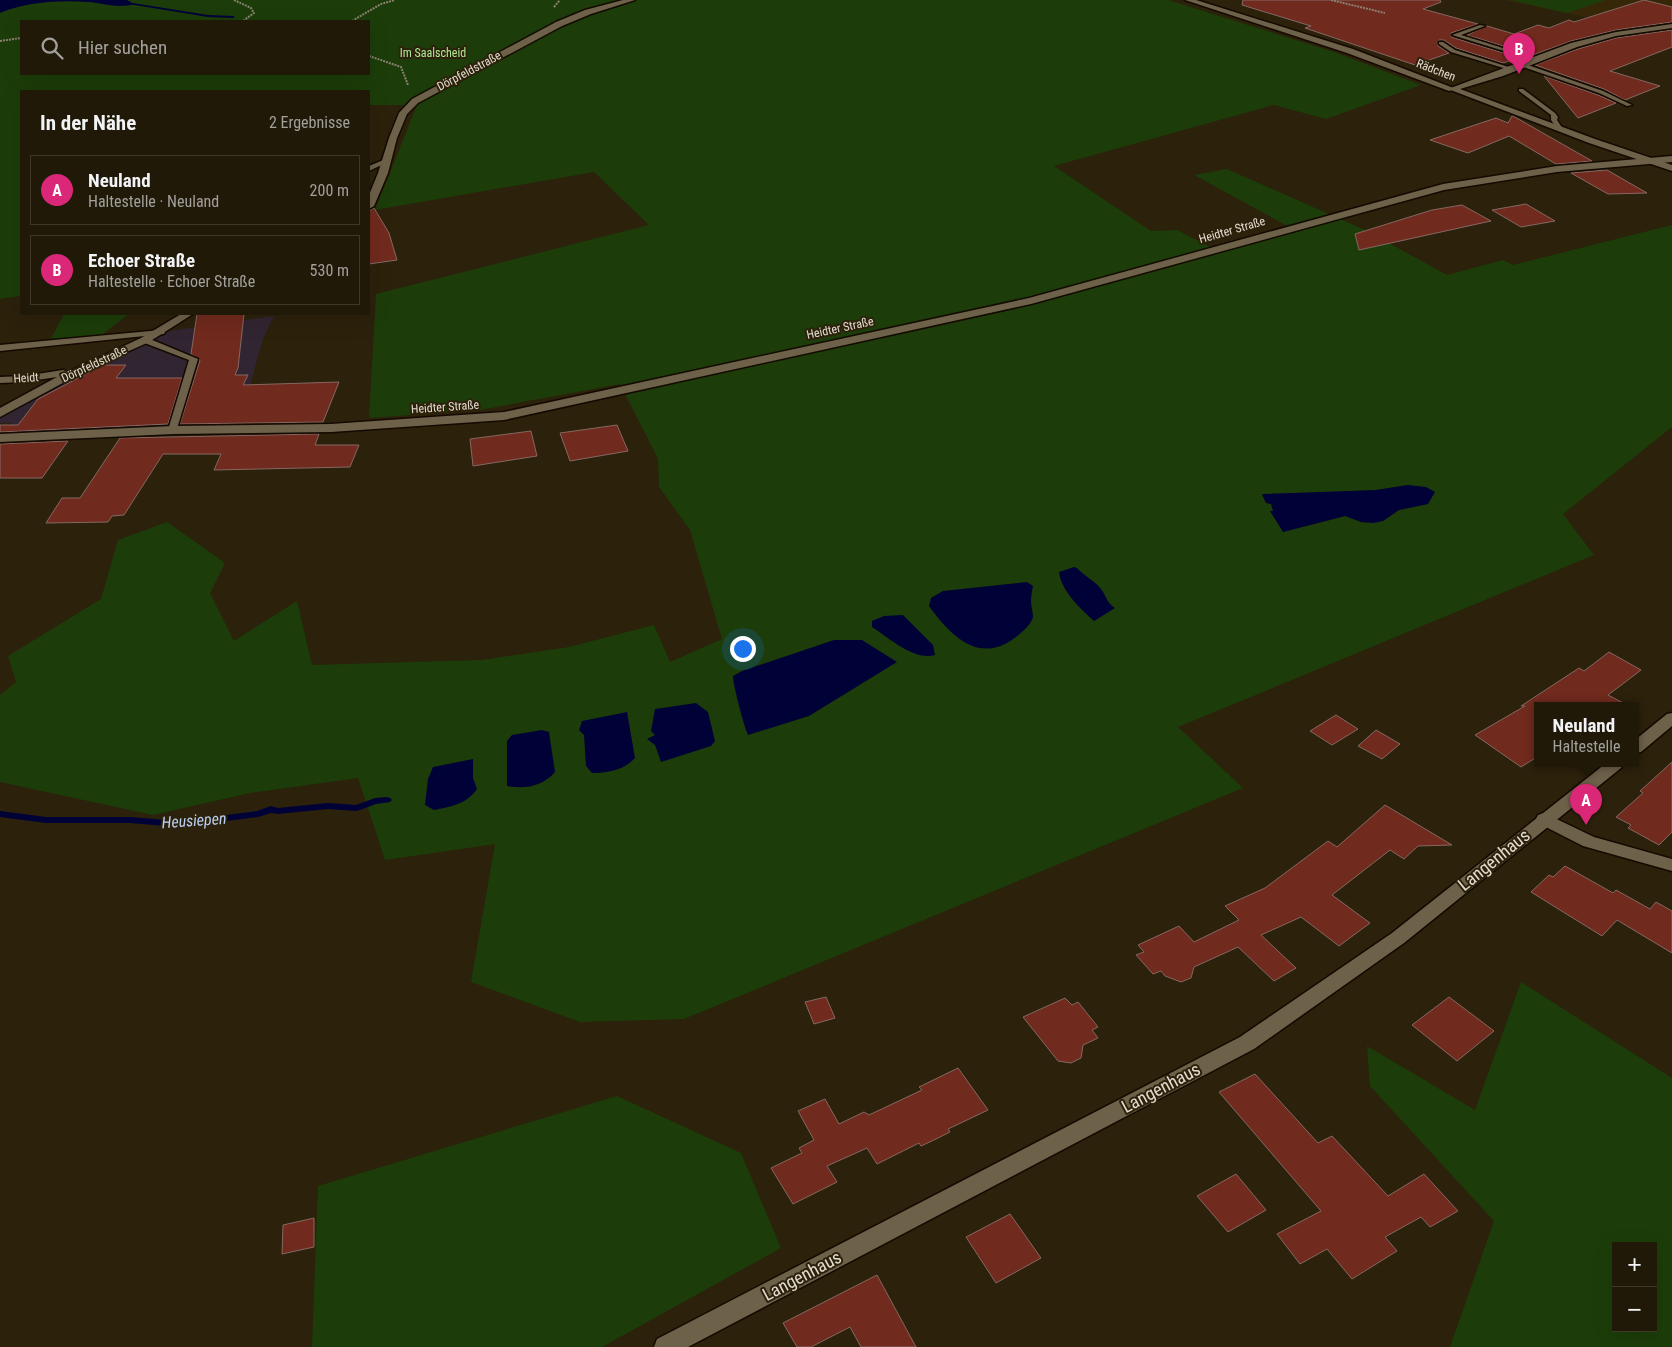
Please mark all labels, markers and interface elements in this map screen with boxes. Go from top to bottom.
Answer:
search box [20,20,370,75]
pin: B [1503,33,1535,74]
icon: search [38,34,66,62]
text: Hier suchen [78,36,167,59]
park label: Im Saalscheid [400,46,466,60]
street label: Dörpfeldstraße [435,48,504,94]
street label: Rädchen [1414,56,1458,84]
text: In der Nähe [40,111,136,135]
text: 2 Ergebnisse [269,113,350,132]
text: Neuland [88,169,151,192]
text: A [52,181,62,200]
text: 200 m [310,181,349,200]
text: Haltestelle · Neuland [88,192,219,211]
street label: Heidter Straße [1197,214,1267,246]
text: Echoer Straße [88,249,195,272]
text: B [53,261,61,280]
text: 530 m [310,261,349,280]
text: Haltestelle · Echoer Straße [88,272,255,291]
street label: Heidter Straße [805,314,875,342]
street label: Dörpfeldstraße [59,343,129,385]
street label: Heidt [13,370,40,386]
street label: Heidter Straße [410,398,480,416]
your location [730,636,756,662]
popup [1534,702,1639,767]
text: Neuland [1553,714,1615,737]
text: Haltestelle [1553,737,1620,756]
pin: A [1570,784,1602,825]
water label: Heusiepen [161,809,227,832]
street label: Langenhaus [1454,824,1534,895]
street label: Langenhaus [1118,1058,1204,1117]
map controls [1612,1242,1657,1332]
button: + [1612,1242,1657,1287]
street label: Langenhaus [759,1246,845,1305]
button: − [1612,1287,1657,1332]

